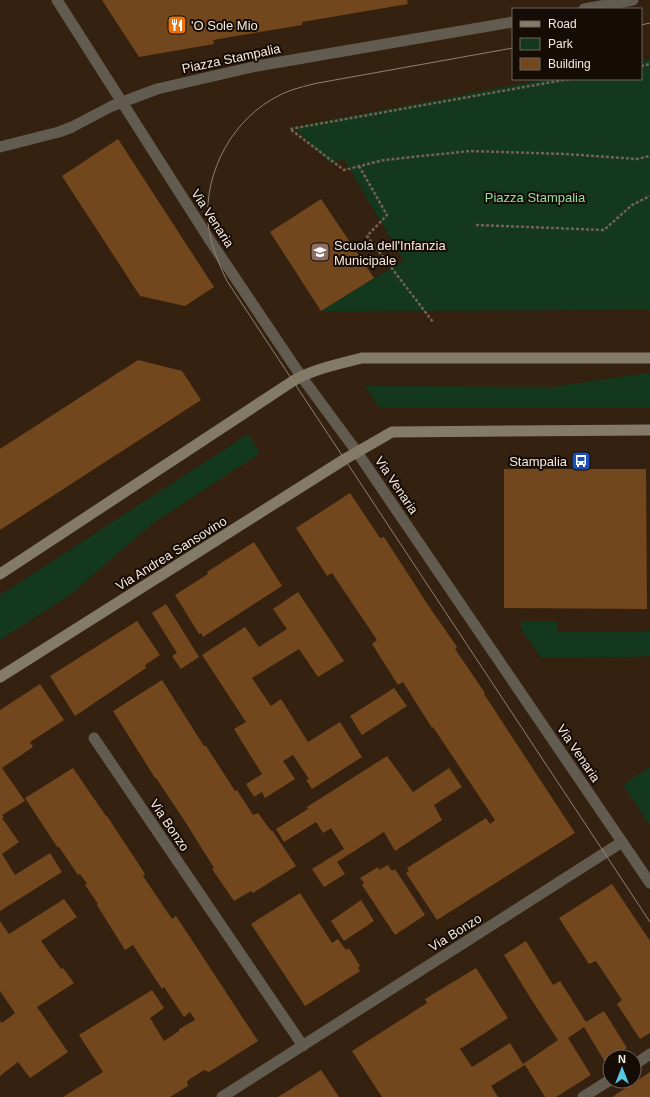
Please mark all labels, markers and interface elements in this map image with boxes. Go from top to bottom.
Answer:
legend [512,8,642,80]
restaurant icon: 'O Sole Mio [166,14,188,36]
text: Road [548,17,577,31]
place label: 'O Sole Mio [191,18,258,33]
text: Park [548,37,574,51]
street label: Piazza Stampalia [180,41,283,76]
text: Building [548,57,591,71]
street label: Via Venaria [188,186,237,251]
park label: Piazza Stampalia [485,190,586,205]
place label: Scuola dell'Infanzia Municipale [334,238,446,268]
school or university icon: Scuola dell'Infanzia Municipale [309,241,331,263]
bus stop icon: Stampalia [570,450,592,472]
street label: Via Venaria [372,454,422,518]
place label: Stampalia [509,454,568,469]
street label: Via Andrea Sansovino [113,513,229,594]
street label: Via Venaria [554,722,604,786]
street label: Via Bonzo [147,797,192,854]
street label: Via Bonzo [426,910,484,954]
north arrow [602,1049,642,1089]
text: N [618,1053,626,1065]

